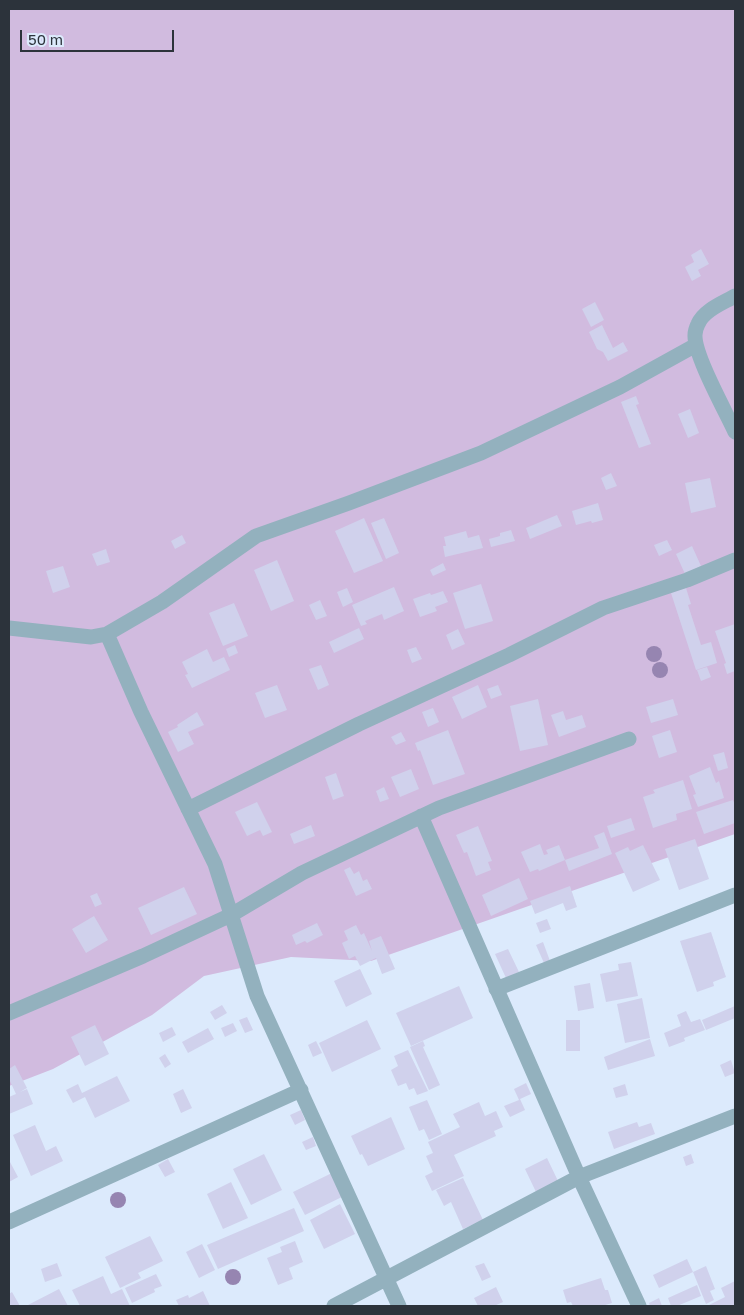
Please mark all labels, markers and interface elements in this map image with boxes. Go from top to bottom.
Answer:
scale bar [22,20,176,52]
text: 50 m [28,30,63,48]

